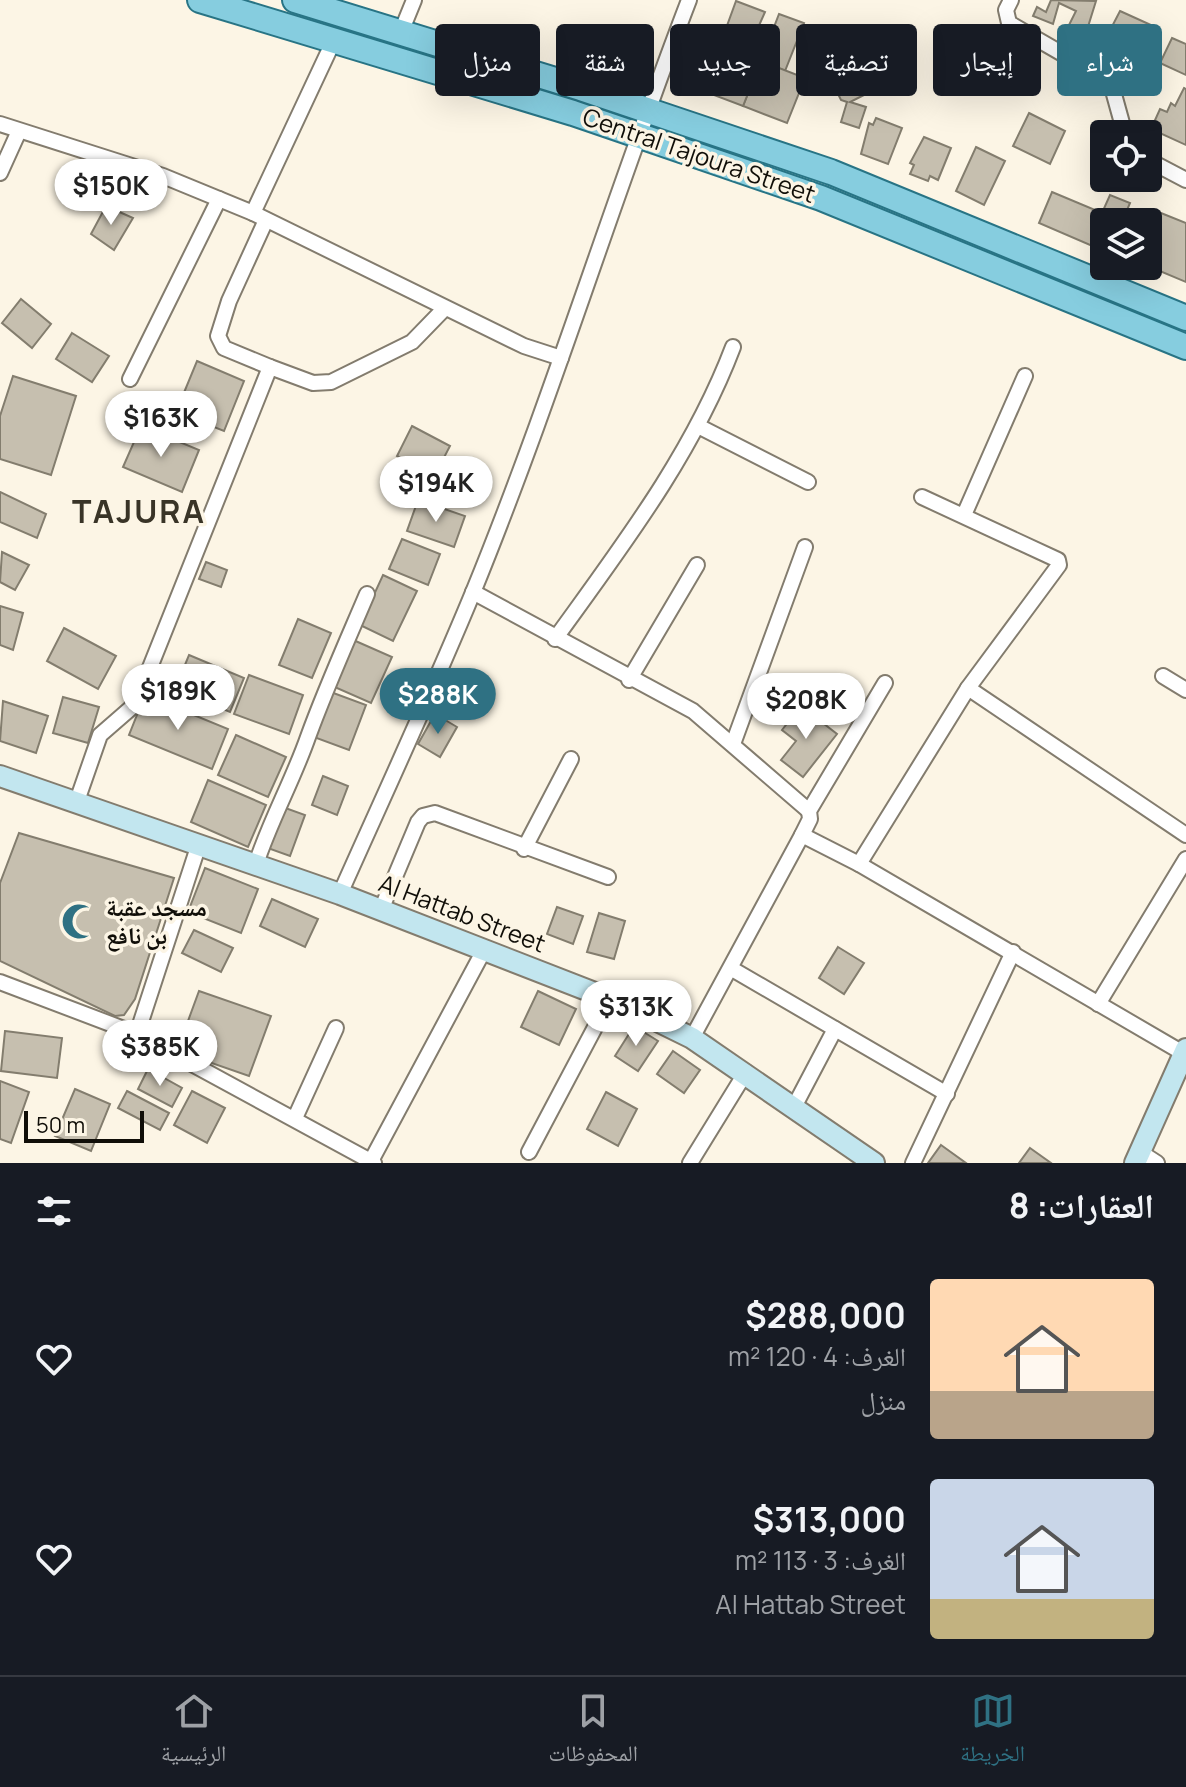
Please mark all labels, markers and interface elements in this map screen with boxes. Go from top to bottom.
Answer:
chip: منزل [435,24,540,96]
chip: شقة [556,24,654,96]
chip: جديد [670,24,780,96]
chip: تصفية [796,24,917,96]
chip: إيجار [933,24,1041,96]
chip: شراء [1057,24,1162,96]
street label: Central Tajoura Street [579,99,820,210]
map controls [1090,120,1162,280]
button: locate [1090,120,1162,192]
pin: $150K [55,159,167,227]
text: $150K [73,167,149,203]
button: layers [1090,208,1162,280]
pin: $163K [105,391,217,459]
text: $163K [123,399,199,435]
pin: $194K [380,456,492,524]
text: $194K [398,464,474,500]
district label: TAJURA [72,489,206,533]
pin: $189K [122,664,234,732]
pin: $288K [382,668,494,736]
text: $189K [140,672,216,708]
pin: $208K [750,673,862,741]
text: $288K [398,676,478,712]
text: $208K [765,681,847,717]
street label: Al Hattab Street [374,866,551,960]
place label: مسجد عقبة بن نافع [106,890,207,952]
mosque icon: مسجد عقبة بن نافع [61,903,99,941]
pin: $313K [580,980,692,1048]
text: $313K [599,988,673,1024]
pin: $385K [104,1020,216,1088]
text: $385K [120,1028,200,1064]
scale bar [24,1107,144,1143]
text: 50 m [36,1110,85,1140]
text: العقارات: 8 [1009,1182,1154,1228]
icon: filters [32,1189,76,1233]
text: $288,000 [745,1292,906,1338]
icon: home [994,1311,1090,1407]
icon: heart [32,1337,76,1381]
text: الغرف: 4 · 120 m² [728,1338,906,1374]
text: منزل [861,1382,906,1418]
text: $313,000 [753,1496,906,1542]
icon: home [994,1511,1090,1607]
icon: heart [32,1537,76,1581]
text: الغرف: 3 · 113 m² [735,1542,906,1578]
text: Al Hattab Street [715,1586,906,1622]
tab: الرئيسية [161,1689,226,1775]
tab: المحفوظات [548,1689,638,1775]
tab: الخريطة [960,1689,1025,1775]

